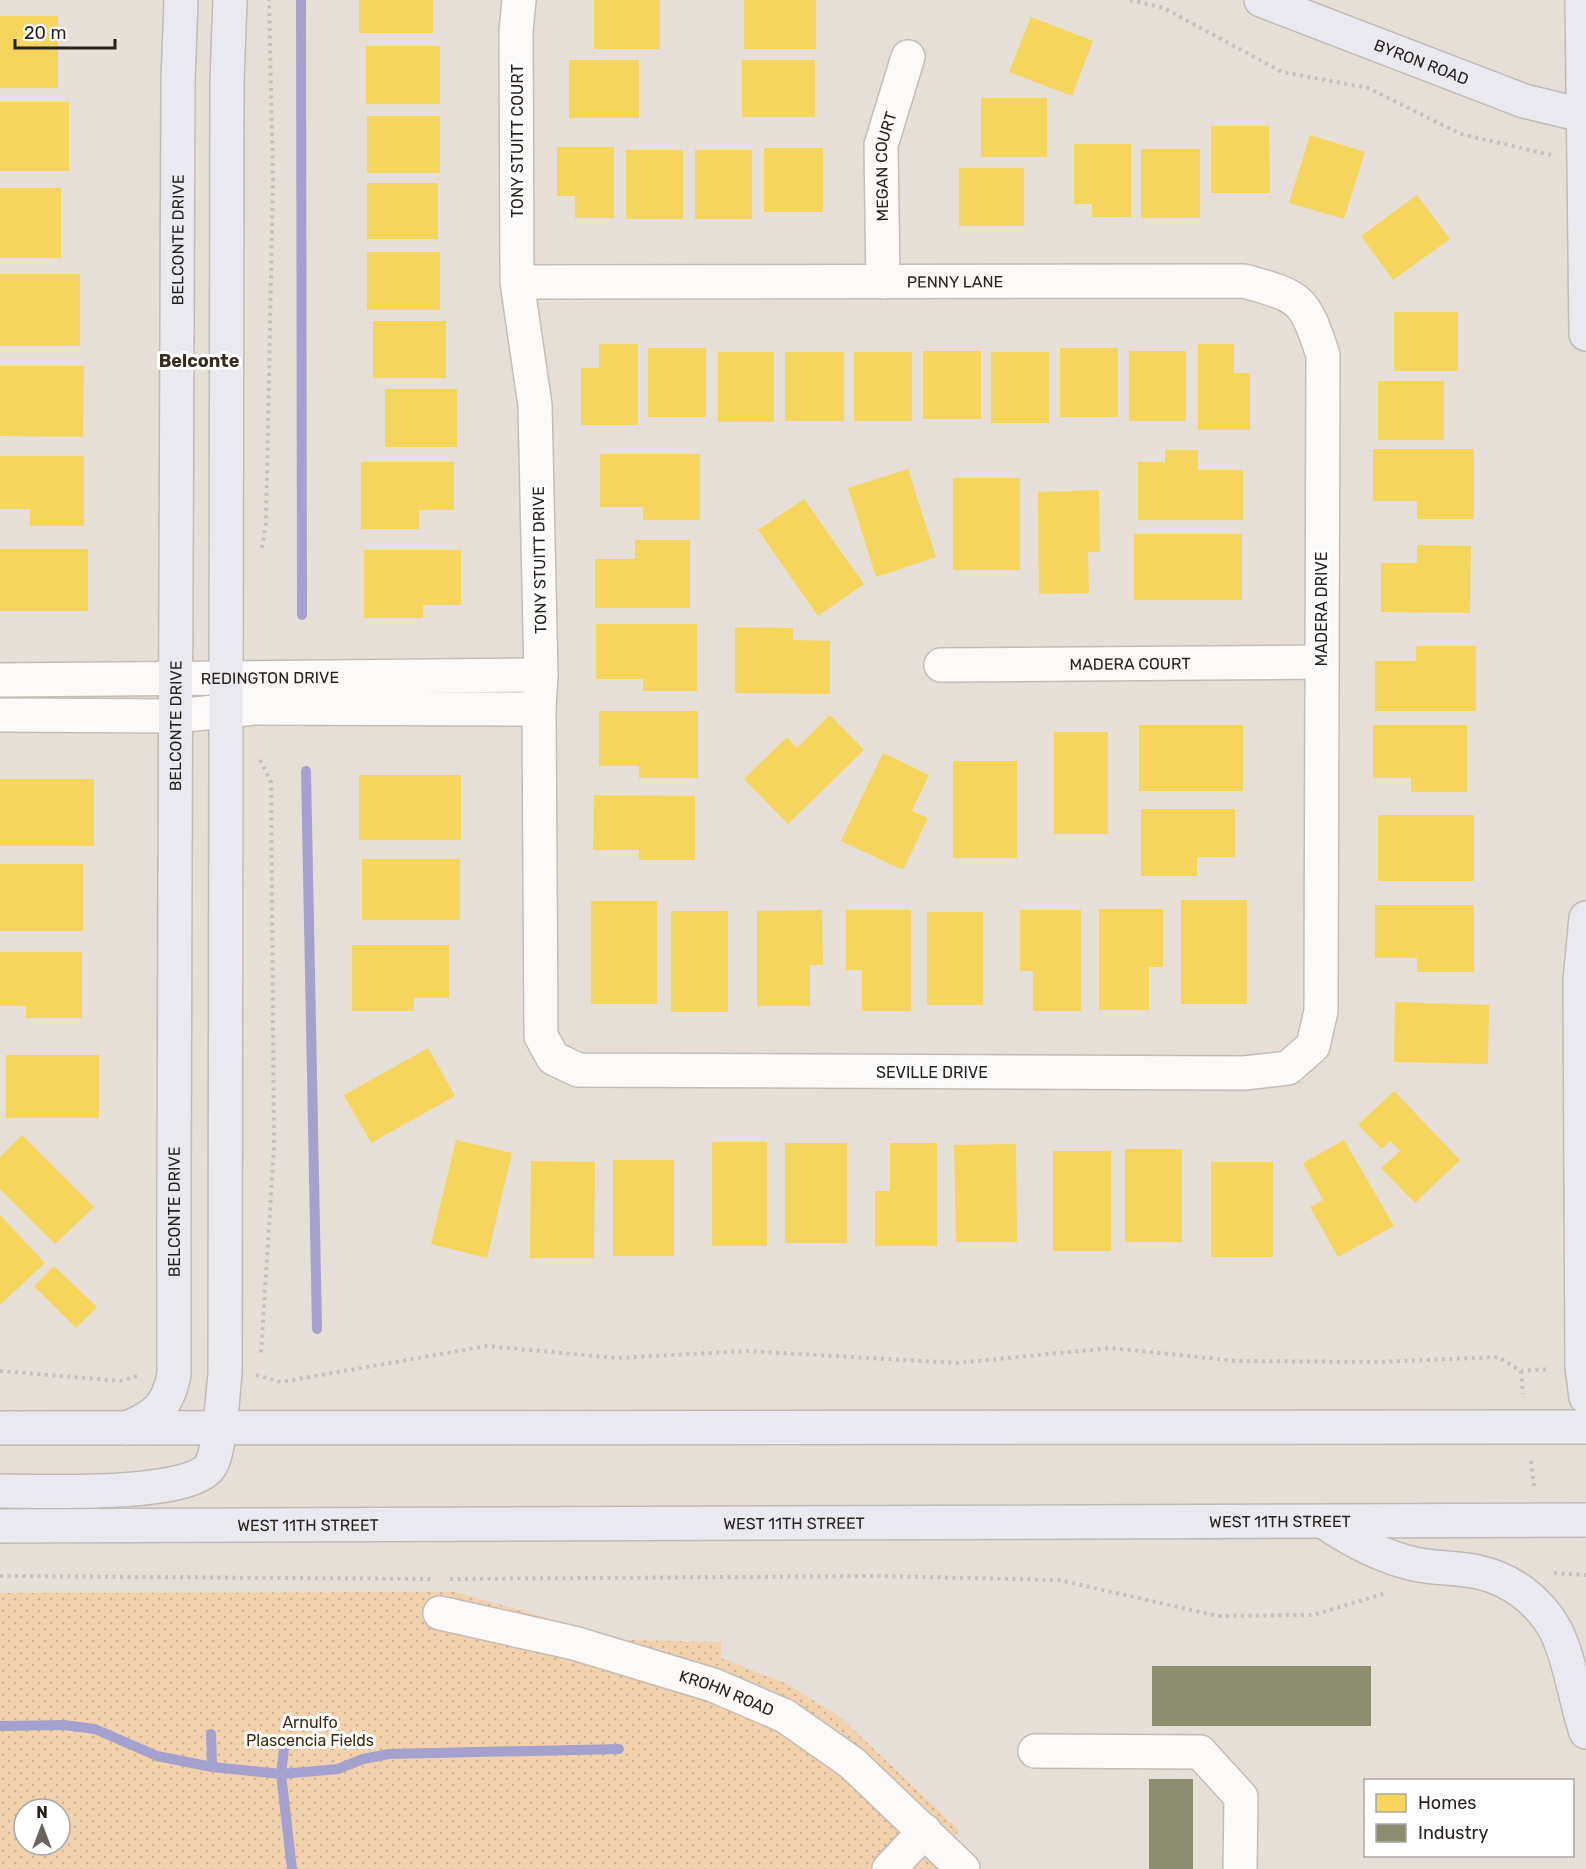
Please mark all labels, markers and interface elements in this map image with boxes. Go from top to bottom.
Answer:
scale bar [15,12,116,50]
text: 20 m [24,22,66,44]
street label: BYRON ROAD [1371,35,1471,89]
street label: TONY STUITT COURT [508,64,527,218]
street label: MEGAN COURT [872,109,901,222]
street label: BELCONTE DRIVE [168,174,188,305]
street label: PENNY LANE [907,272,1003,291]
district label: Belconte [159,350,240,372]
street label: TONY STUITT DRIVE [529,486,550,634]
street label: MADERA DRIVE [1312,552,1331,666]
street label: MADERA COURT [1069,654,1191,674]
street label: BELCONTE DRIVE [166,660,186,791]
street label: REDINGTON DRIVE [201,668,339,688]
street label: SEVILLE DRIVE [876,1063,988,1082]
street label: BELCONTE DRIVE [165,1146,184,1277]
street label: WEST 11TH STREET [1209,1512,1351,1531]
street label: WEST 11TH STREET [723,1514,865,1533]
street label: WEST 11TH STREET [237,1516,379,1535]
street label: KROHN ROAD [677,1666,777,1720]
park label: Arnulfo Plascencia Fields [246,1713,374,1750]
legend [1364,1779,1574,1857]
text: Homes [1418,1792,1476,1814]
north arrow [12,1797,72,1857]
text: N [36,1803,48,1822]
text: Industry [1418,1822,1488,1844]

